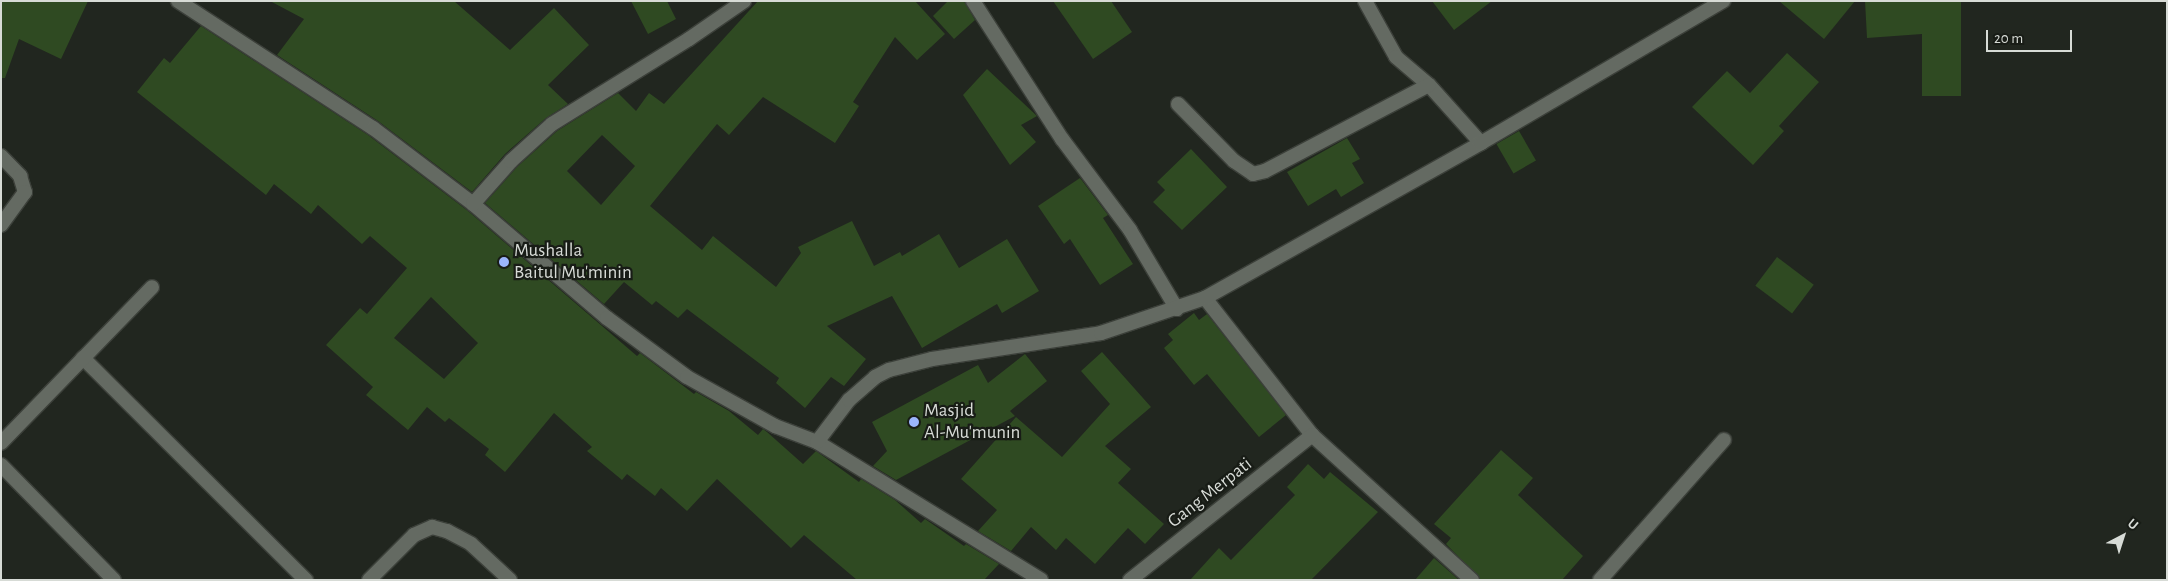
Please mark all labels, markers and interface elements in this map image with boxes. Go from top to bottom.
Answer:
scale bar [1988,20,2074,52]
text: 20 m [1994,31,2023,46]
place label: Mushalla Baitul Mu'minin [514,240,632,284]
marker: Mushalla Baitul Mu'minin [498,256,510,268]
place label: Masjid Al-Mu'munin [924,400,1020,444]
marker: Masjid Al-Mu'munin [908,416,920,428]
street label: Gang Merpati [1163,453,1257,533]
north arrow [2098,511,2148,561]
text: U [2125,516,2141,533]

